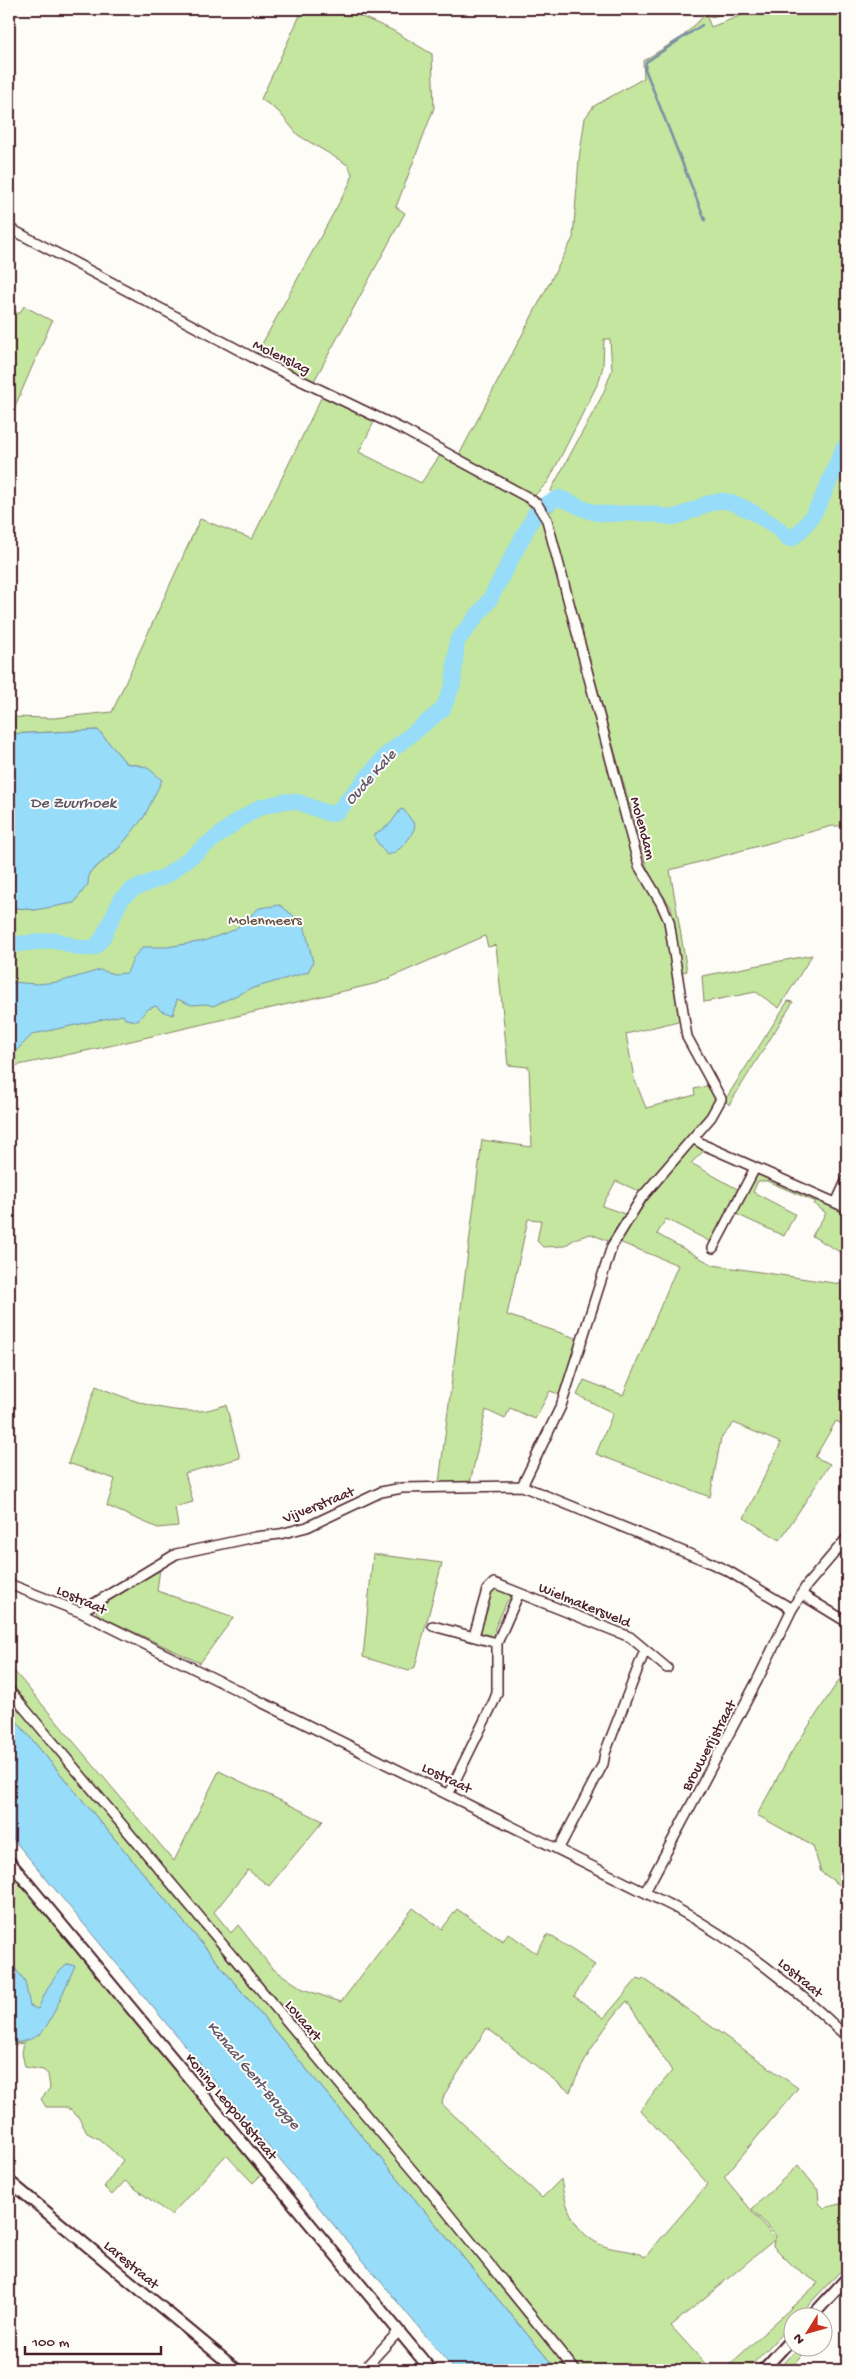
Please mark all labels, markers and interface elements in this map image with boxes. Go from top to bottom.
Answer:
street label: Molenslag [249,336,313,379]
water label: Oude Kale [342,746,402,810]
water label: De Zuurhoek [30,795,118,814]
street label: Molendam [625,795,659,862]
park label: Molenmeers [228,912,302,930]
street label: Vijverstraat [280,1483,359,1529]
street label: Wielmakersveld [536,1579,634,1633]
street label: Lostraat [53,1582,111,1621]
street label: Brouwerijstraat [678,1696,742,1795]
street label: Lostraat [418,1759,476,1799]
street label: Lostraat [774,1955,827,2004]
street label: Lovaart [280,1997,326,2047]
water label: Kanaal Gent-Brugge [201,2018,304,2135]
street label: Koning Leopoldstraat [181,2050,282,2166]
street label: Larestraat [99,2237,163,2295]
north arrow [784,2306,834,2356]
scale bar [25,2324,161,2356]
text: N [790,2330,809,2347]
text: 100 m [31,2334,70,2352]

